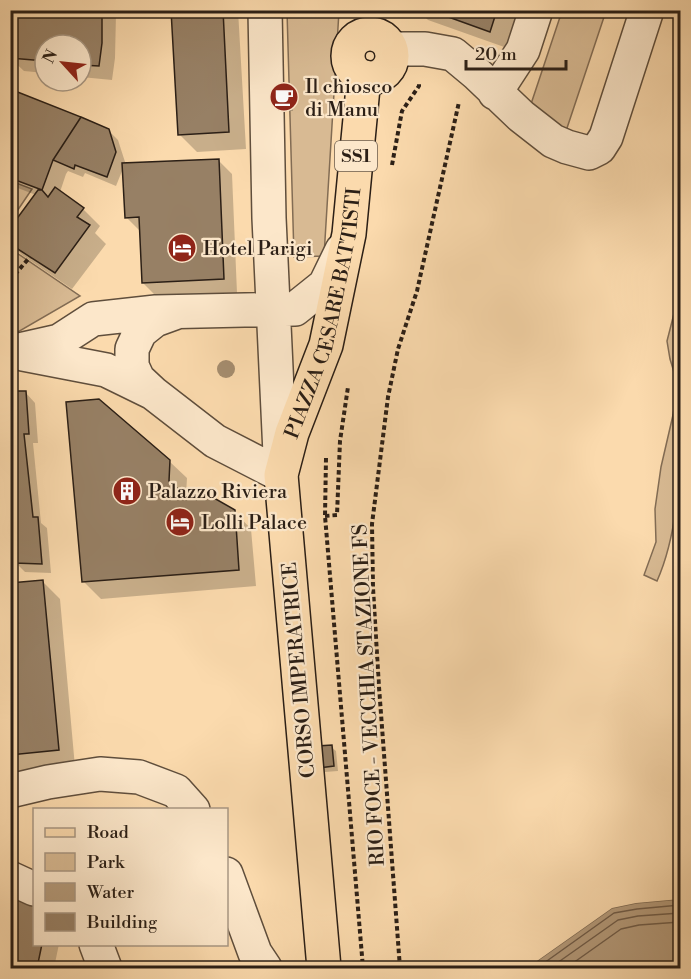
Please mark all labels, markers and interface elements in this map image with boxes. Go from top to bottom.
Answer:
north arrow [33,33,93,93]
scale bar [466,33,566,71]
text: 20 m [475,43,517,66]
text: N [39,46,62,67]
place label: Il chiosco di Manu [305,75,392,123]
cafe icon: Il chiosco di Manu [268,81,300,113]
road number: SS1 [335,141,377,171]
street label: PIAZZA CESARE BATTISTI [280,186,367,442]
hotel icon: Hotel Parigi [166,232,198,264]
place label: Hotel Parigi [203,237,313,262]
building icon: Palazzo Riviera [111,475,143,507]
place label: Palazzo Riviera [148,480,288,505]
hotel icon: Lolli Palace [164,506,196,538]
place label: Lolli Palace [201,511,307,536]
street label: RIO FOCE - VECCHIA STAZIONE FS [348,523,391,867]
street label: CORSO IMPERATRICE [278,561,321,779]
legend [33,808,228,946]
text: Road [87,821,130,844]
text: Park [87,851,126,874]
text: Water [86,881,135,904]
text: Building [86,911,158,934]

